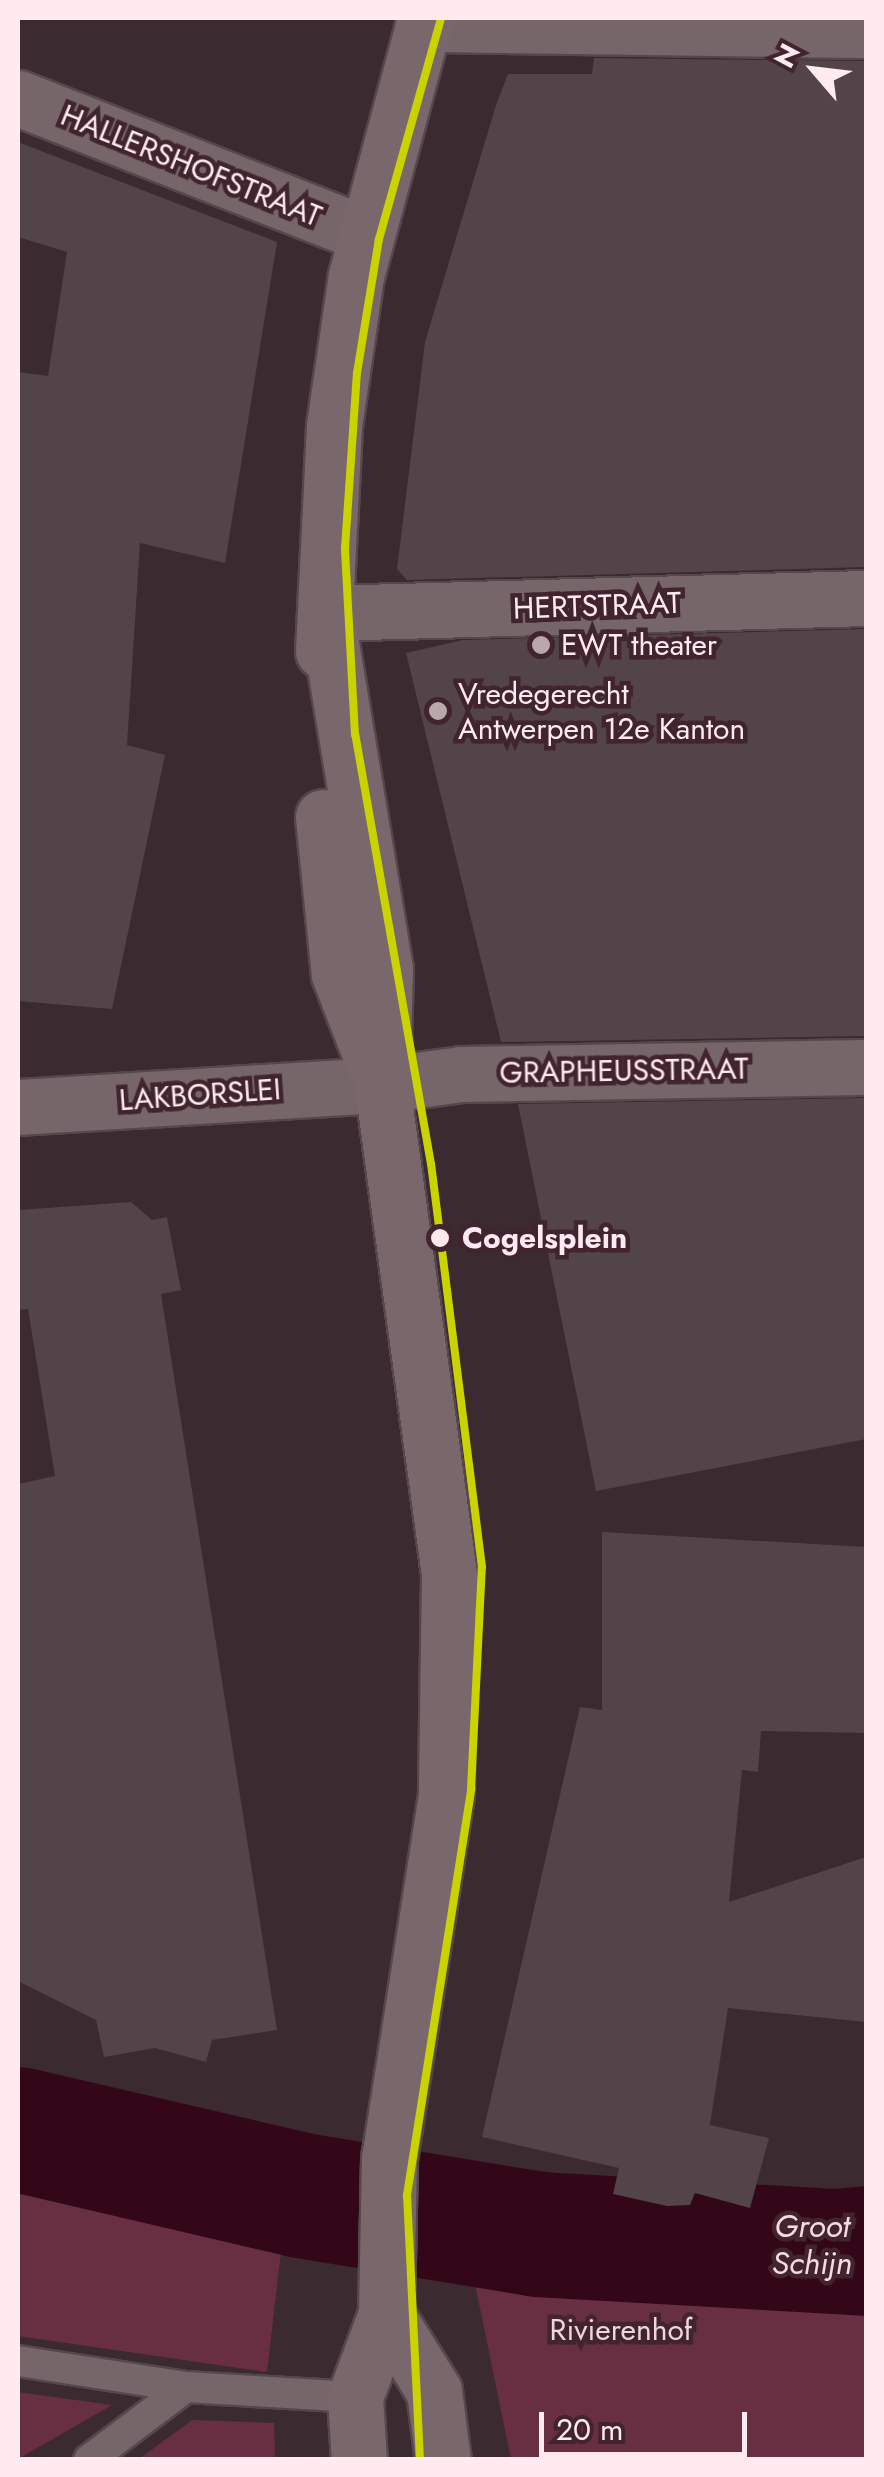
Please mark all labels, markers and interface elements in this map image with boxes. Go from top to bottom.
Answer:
north arrow [764,20,864,120]
text: N [764,36,810,75]
street label: HALLERSHOFSTRAAT [56,97,326,235]
street label: HERTSTRAAT [512,585,682,627]
place label: EWT theater [561,627,717,663]
marker: EWT theater [530,634,552,656]
place label: Vredegerecht Antwerpen 12e Kanton [458,676,745,746]
marker: Vredegerecht Antwerpen 12e Kanton [427,700,449,722]
street label: GRAPHEUSSTRAAT [499,1051,749,1091]
street label: LAKBORSLEI [118,1071,282,1119]
place label: Cogelsplein [462,1220,627,1256]
marker: Cogelsplein [427,1225,453,1251]
water label: Groot Schijn [772,2208,852,2283]
park label: Rivierenhof [550,2312,692,2348]
scale bar [544,2392,752,2454]
text: 20 m [556,2408,623,2451]

